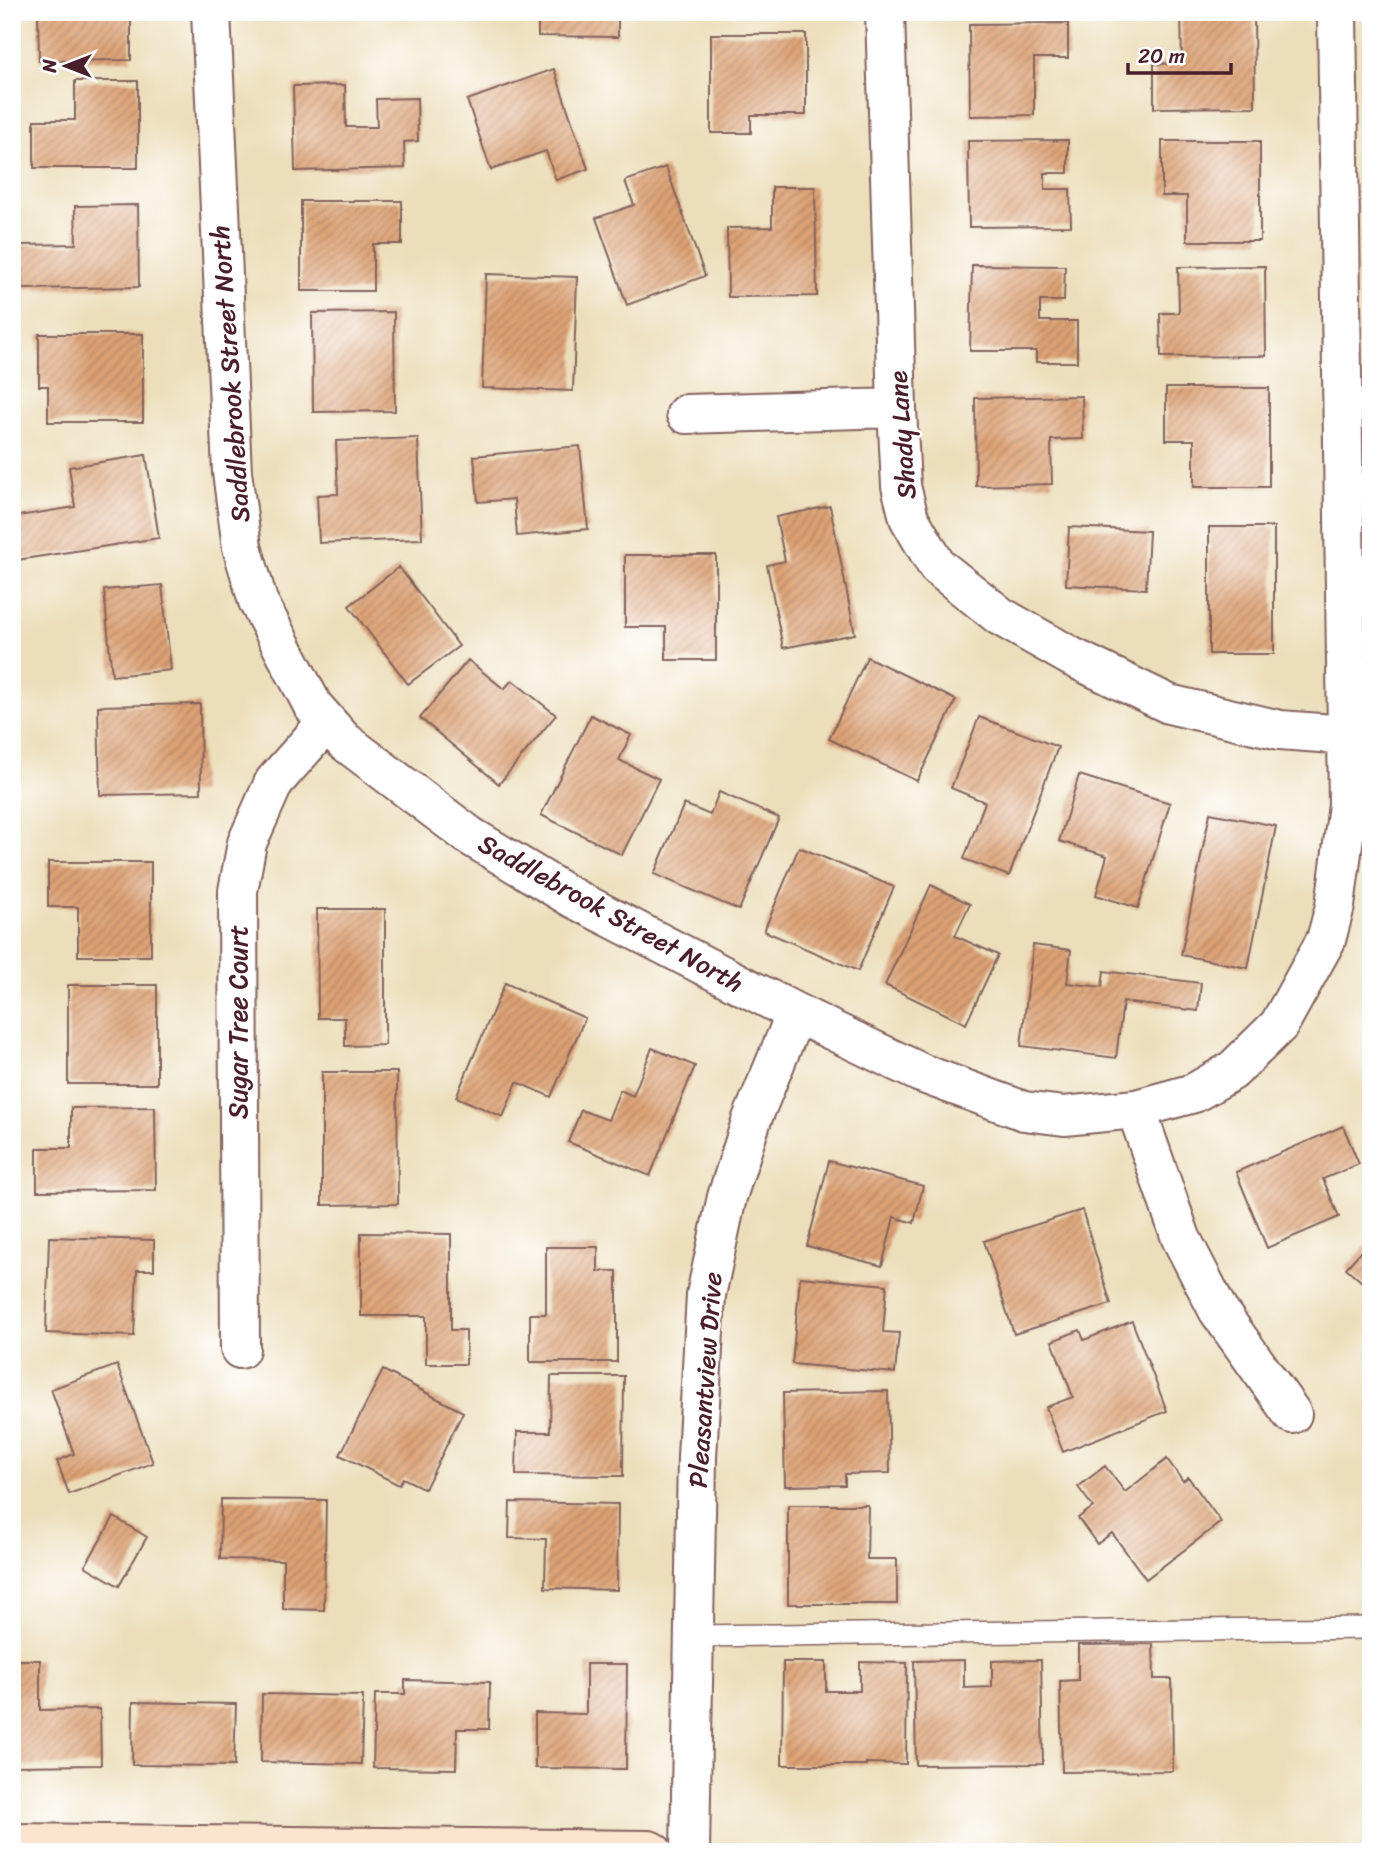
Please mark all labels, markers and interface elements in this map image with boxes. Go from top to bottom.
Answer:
north arrow [32,32,102,102]
scale bar [1128,32,1231,76]
text: 20 m [1138,37,1185,75]
text: N [33,59,66,74]
street label: Saddlebrook Street North [197,224,263,524]
street label: Shady Lane [875,369,929,501]
street label: Saddlebrook Street North [470,821,752,1005]
street label: Sugar Tree Court [215,925,261,1119]
street label: Pleasantview Drive [675,1271,735,1489]

